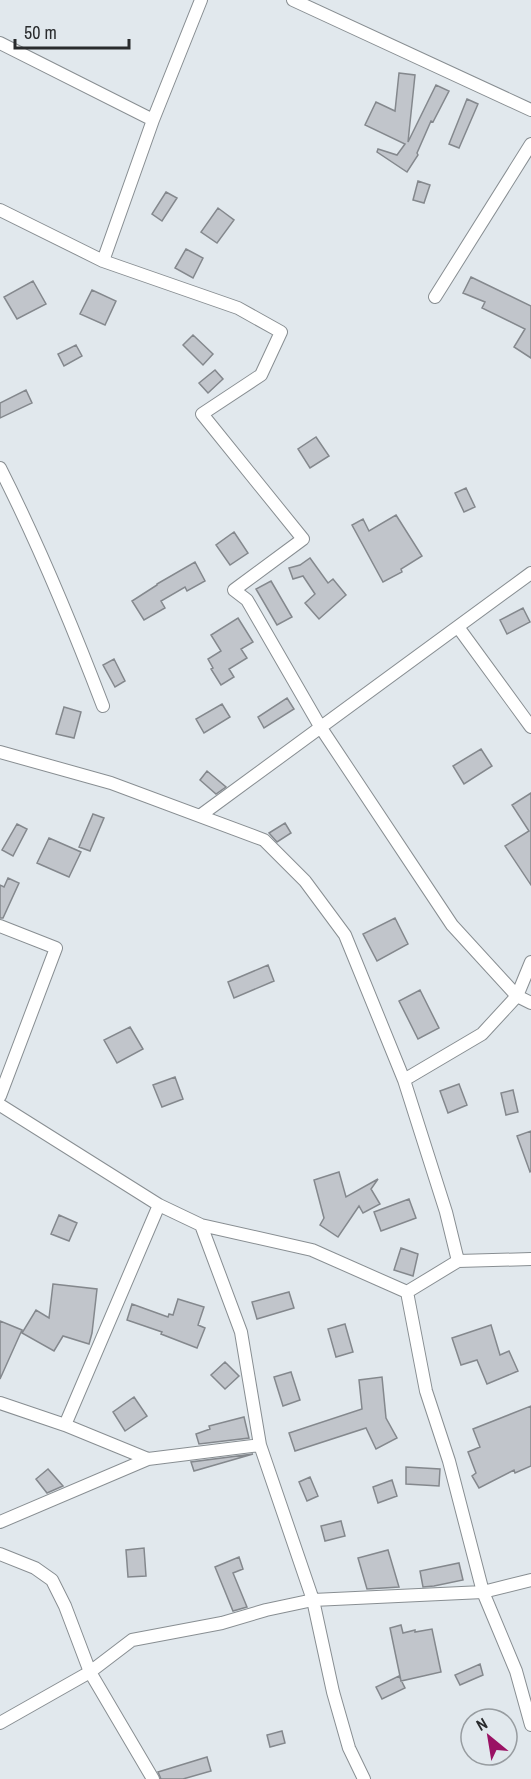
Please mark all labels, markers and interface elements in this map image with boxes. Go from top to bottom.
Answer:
scale bar [15,12,129,50]
text: 50 m [24,20,57,45]
north arrow [459,1707,519,1767]
text: N [472,1712,491,1736]

